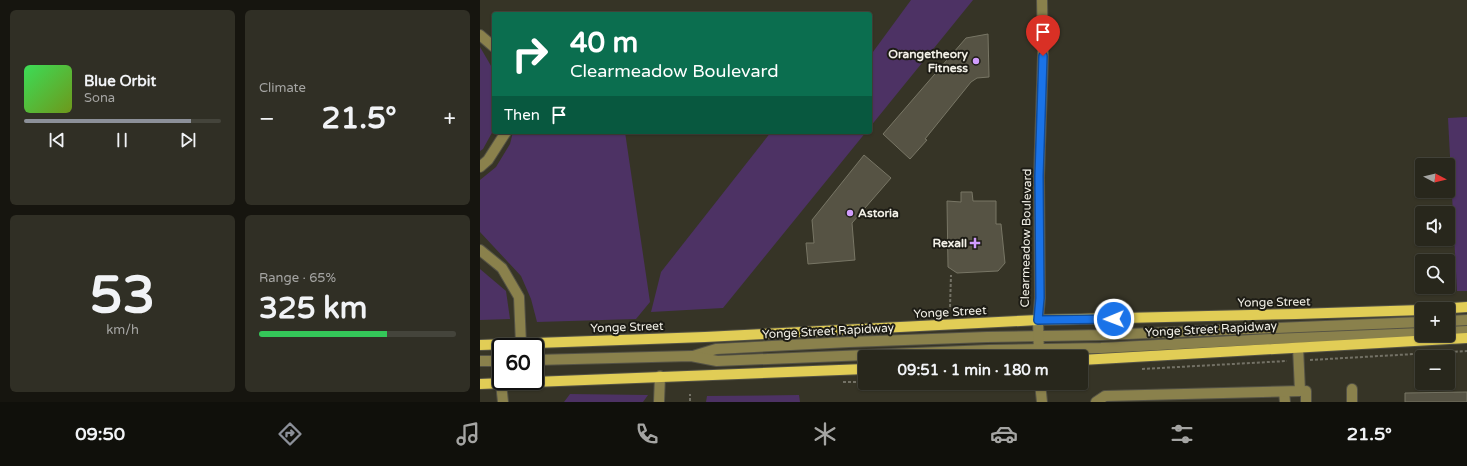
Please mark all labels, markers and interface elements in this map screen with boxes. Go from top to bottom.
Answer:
pin [1026,15,1060,56]
icon: arrive [1032,21,1054,43]
text: 40 m [570,26,638,60]
icon: right [504,28,556,80]
place label: Orangetheory Fitness [888,47,969,75]
marker: Orangetheory Fitness [971,56,981,66]
text: Clearmeadow Boulevard [570,60,779,82]
text: Blue Orbit [84,72,156,90]
text: Climate [259,80,306,96]
text: Sona [84,90,115,106]
text: 21.5° [322,100,397,137]
icon: arrive [548,104,570,126]
text: − [259,106,275,132]
text: + [444,106,456,132]
text: Then [504,106,540,124]
icon: previous [46,129,68,151]
icon: pause [111,129,133,151]
icon: next [177,129,199,151]
north arrow [1415,158,1455,198]
map controls [1415,158,1455,390]
street label: Clearmeadow Boulevard [1018,168,1034,308]
place label: Astoria [858,206,899,220]
button: sound [1415,206,1455,246]
marker: Astoria [845,208,855,218]
place label: Rexall [933,236,967,250]
marker: Rexall [970,238,980,248]
button: search [1415,254,1455,294]
text: 53 [90,264,155,327]
text: Range · 65% [259,270,336,286]
text: 325 km [259,290,367,327]
street label: Yonge Street [1237,294,1311,310]
position arrow [1093,298,1135,340]
button: + [1415,302,1455,342]
street label: Yonge Street [913,303,987,321]
street label: Yonge Street [590,319,664,335]
street label: Yonge Street Rapidway [1145,319,1278,339]
street label: Yonge Street Rapidway [762,321,895,341]
text: km/h [106,322,139,338]
speed limit sign: 60 [492,338,544,390]
button: − [1415,350,1455,390]
text: 09:51 · 1 min · 180 m [898,361,1048,379]
icon: directions [276,420,304,448]
icon: music [454,420,482,448]
icon: phone [633,420,661,448]
icon: climate [811,420,839,448]
icon: car [990,420,1018,448]
icon: filters [1168,420,1196,448]
text: 09:50 [75,423,125,445]
text: 21.5° [1347,423,1392,445]

